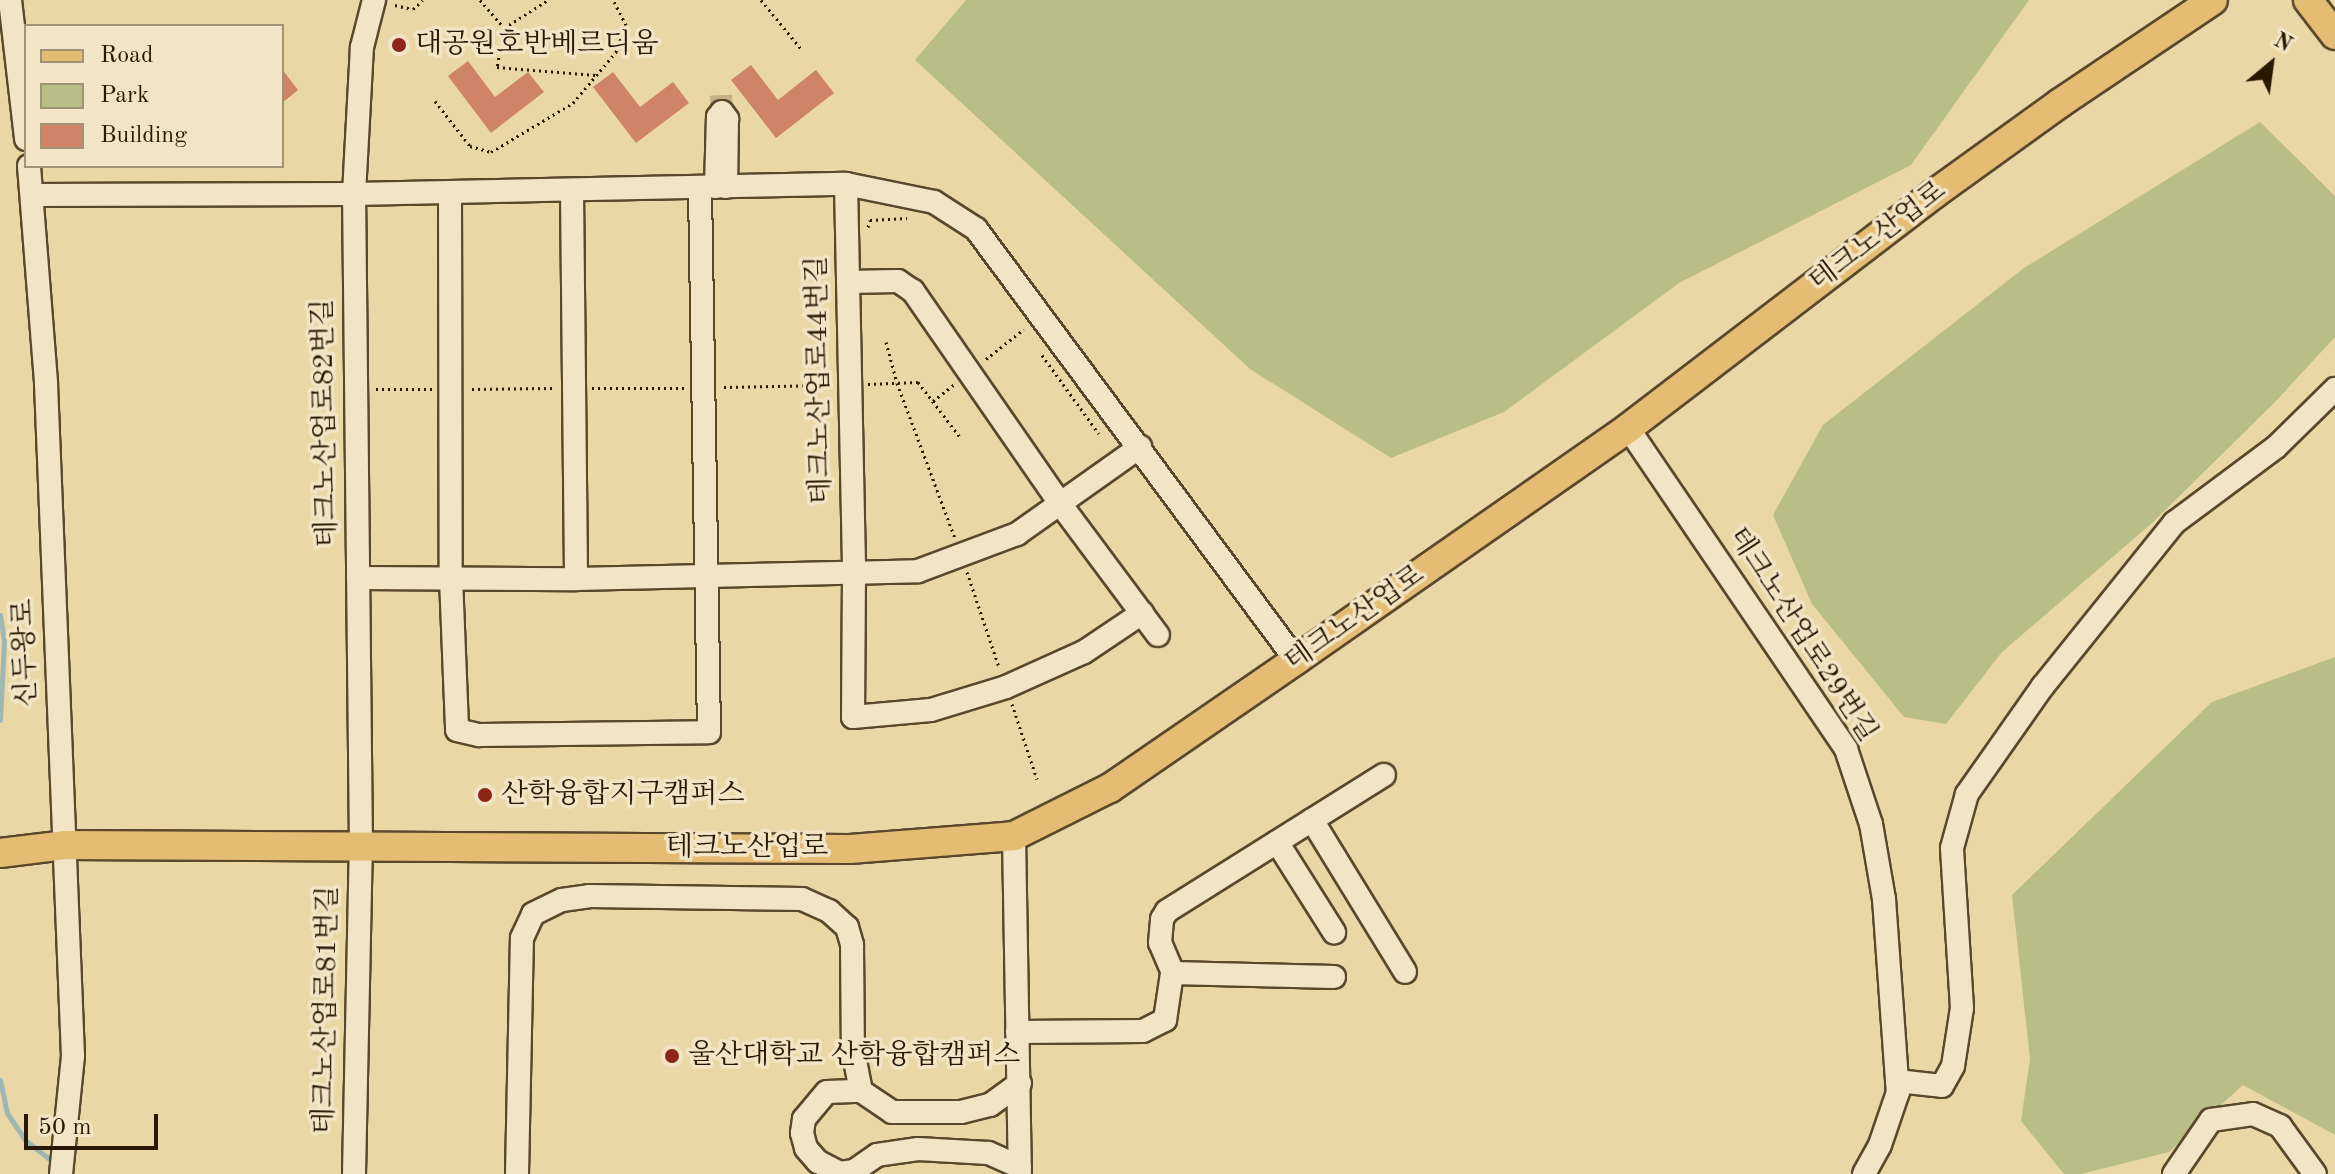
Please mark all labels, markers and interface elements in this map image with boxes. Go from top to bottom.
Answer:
legend [24,24,284,168]
north arrow [2231,24,2311,104]
place label: 대공원호반베르디움 [415,28,658,62]
text: N [2270,29,2295,57]
marker: 대공원호반베르디움 [390,36,408,54]
text: Road [100,44,153,68]
text: Park [100,84,149,108]
text: Building [100,124,187,148]
street label: 테크노산업로 [1803,175,1953,299]
street label: 테크노산업로44번길 [801,255,839,505]
street label: 테크노산업로82번길 [307,298,345,548]
street label: 테크노산업로29번길 [1720,521,1884,749]
street label: 테크노산업로 [1279,559,1431,679]
street label: 신두왕로 [7,598,45,708]
place label: 산학융합지구캠퍼스 [501,778,744,812]
marker: 산학융합지구캠퍼스 [476,786,494,804]
street label: 테크노산업로 [666,831,828,865]
street label: 테크노산업로81번길 [308,885,346,1135]
place label: 울산대학교 산학융합캠퍼스 [688,1039,1020,1073]
marker: 울산대학교 산학융합캠퍼스 [663,1047,681,1065]
scale bar [28,1098,162,1148]
text: 50 m [38,1116,92,1140]

